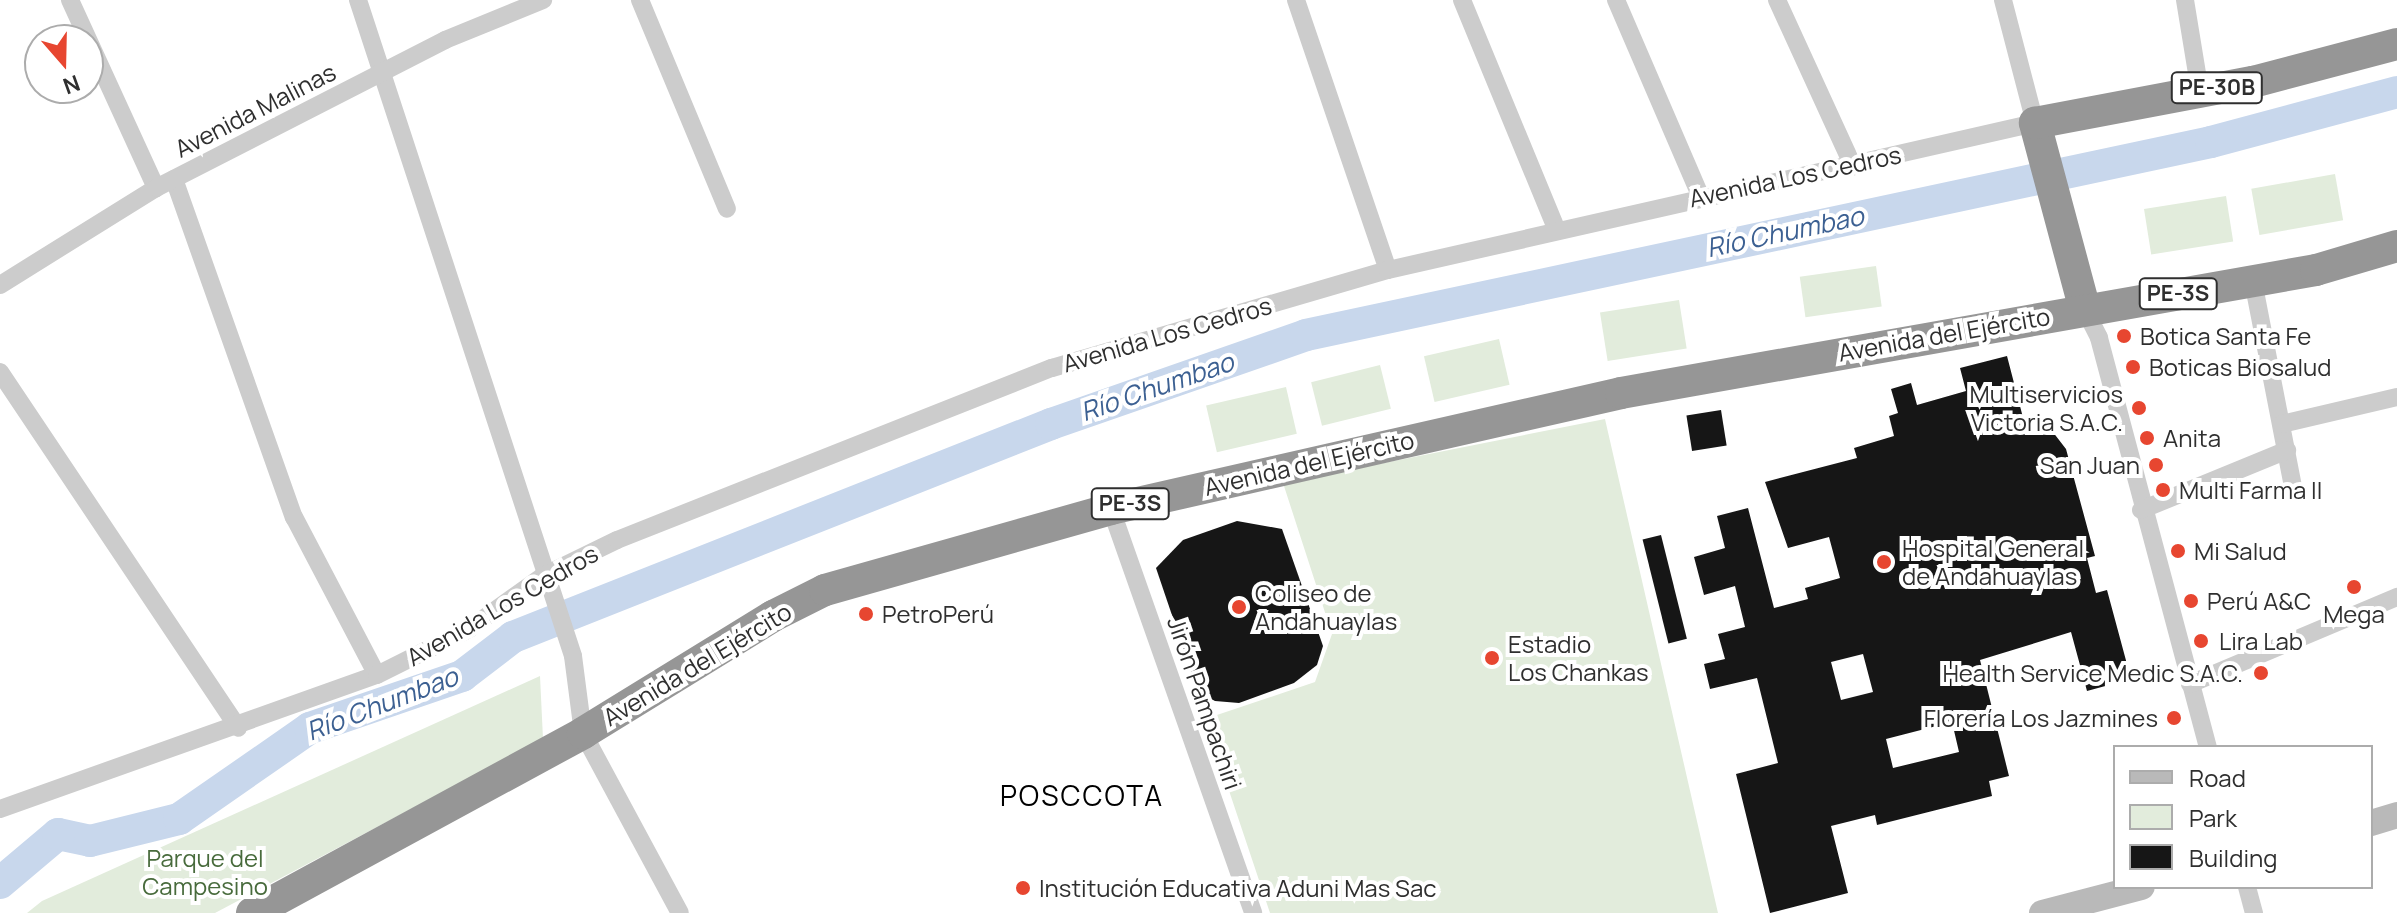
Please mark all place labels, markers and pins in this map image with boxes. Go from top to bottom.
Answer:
place label: Botica Santa Fe [2140,322,2311,350]
marker: Botica Santa Fe [2115,327,2133,345]
place label: Boticas Biosalud [2149,353,2331,381]
marker: Boticas Biosalud [2124,358,2142,376]
place label: Multiservicios Victoria S.A.C. [1969,380,2123,436]
marker: Multiservicios Victoria S.A.C. [2130,399,2148,417]
place label: Anita [2163,424,2221,452]
marker: Anita [2138,429,2156,447]
place label: San Juan [2040,451,2140,479]
marker: San Juan [2147,456,2165,474]
place label: Multi Farma II [2179,476,2322,504]
marker: Multi Farma II [2154,481,2172,499]
place label: Hospital General de Andahuaylas [1902,534,2084,590]
place label: Mi Salud [2194,537,2287,565]
marker: Mi Salud [2169,542,2187,560]
marker: Hospital General de Andahuaylas [1873,551,1895,573]
marker: Mega [2345,578,2363,596]
place label: Coliseo de Andahuaylas [1255,579,1397,635]
place label: Perú A&C [2207,587,2311,615]
marker: Perú A&C [2182,592,2200,610]
marker: Coliseo de Andahuaylas [1230,598,1248,616]
place label: PetroPerú [882,600,994,628]
place label: Mega [2323,600,2385,628]
marker: PetroPerú [857,605,875,623]
place label: Lira Lab [2219,627,2303,655]
place label: Estadio Los Chankas [1508,630,1649,686]
marker: Lira Lab [2190,630,2212,652]
marker: Estadio Los Chankas [1483,649,1501,667]
place label: Health Service Medic S.A.C. [1942,659,2243,687]
marker: Health Service Medic S.A.C. [2250,662,2272,684]
place label: Florería Los Jazmines [1924,704,2158,732]
marker: Florería Los Jazmines [2165,709,2183,727]
place label: Institución Educativa Aduni Mas Sac [1039,874,1436,902]
marker: Institución Educativa Aduni Mas Sac [1014,879,1032,897]

